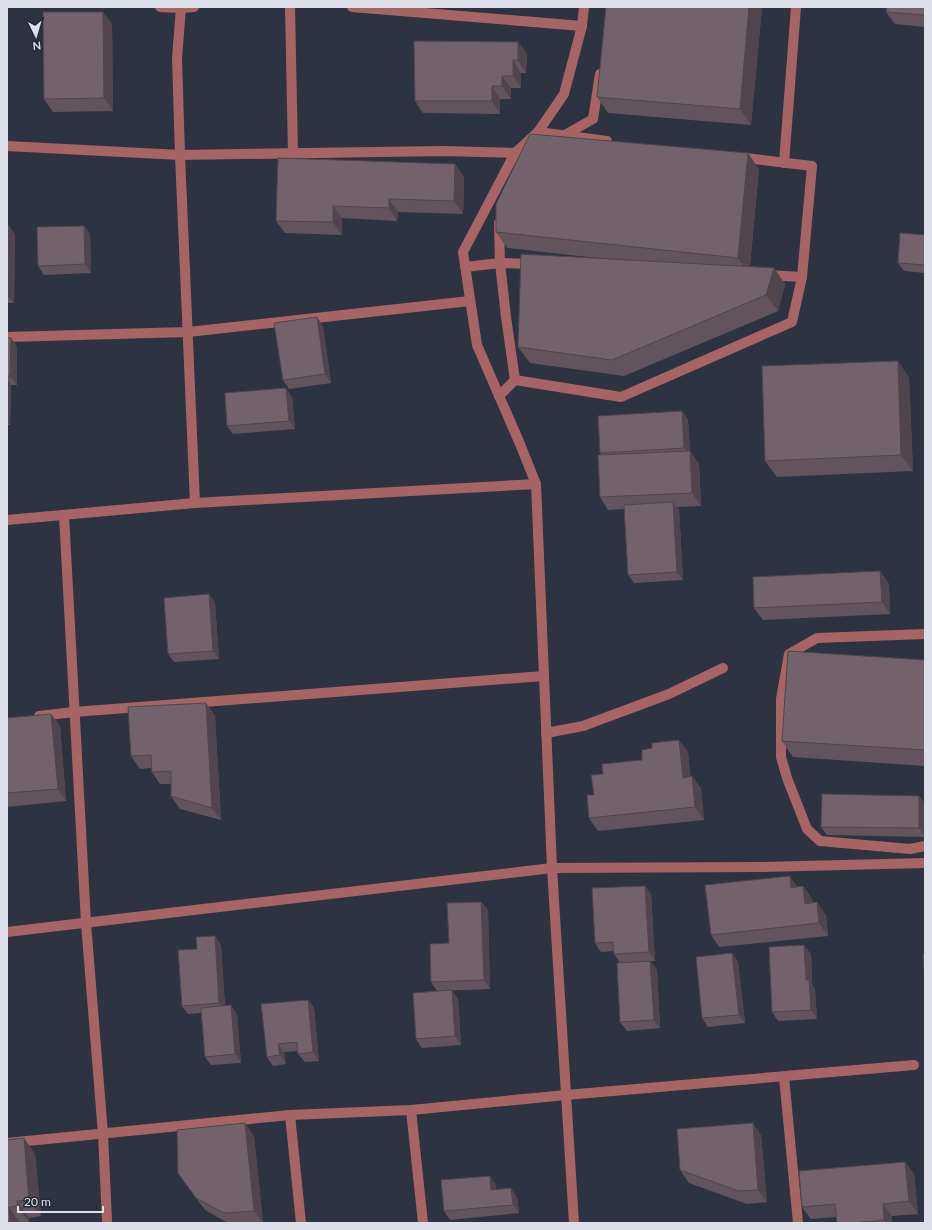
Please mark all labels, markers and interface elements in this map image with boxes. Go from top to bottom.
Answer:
north arrow [16,16,56,56]
text: N [32,40,42,53]
scale bar [18,1188,103,1214]
text: 20 m [24,1194,51,1209]

